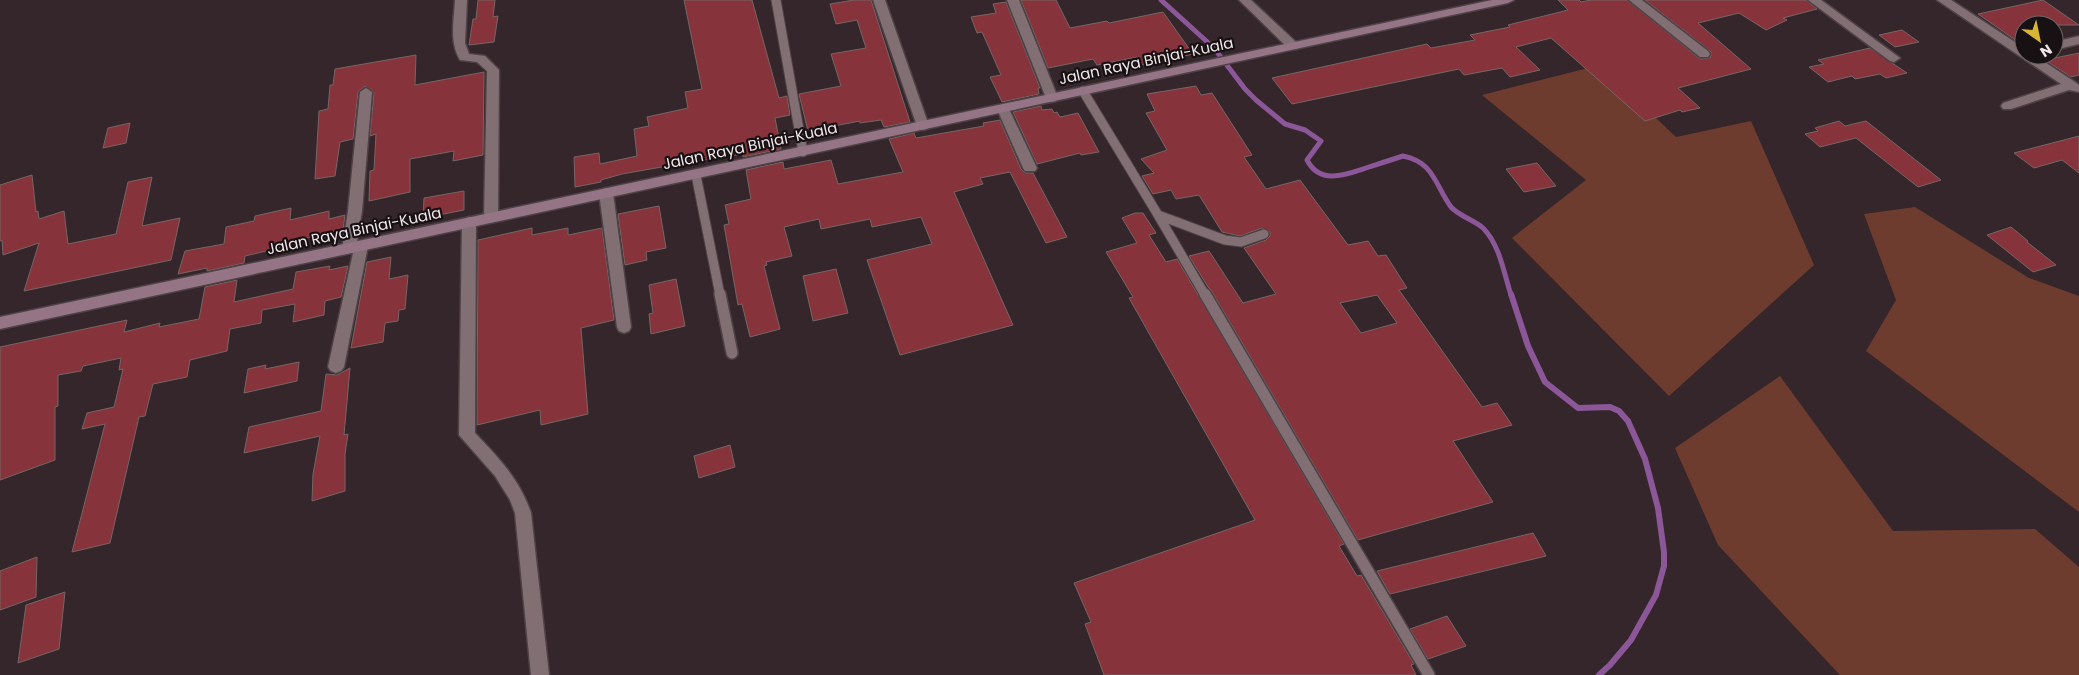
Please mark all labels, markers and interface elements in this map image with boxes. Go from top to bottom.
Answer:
north arrow [2014,15,2064,65]
street label: Jalan Raya Binjai-Kuala [1057,32,1235,89]
text: N [2036,40,2056,62]
street label: Jalan Raya Binjai-Kuala [661,117,839,174]
street label: Jalan Raya Binjai-Kuala [265,202,443,259]

